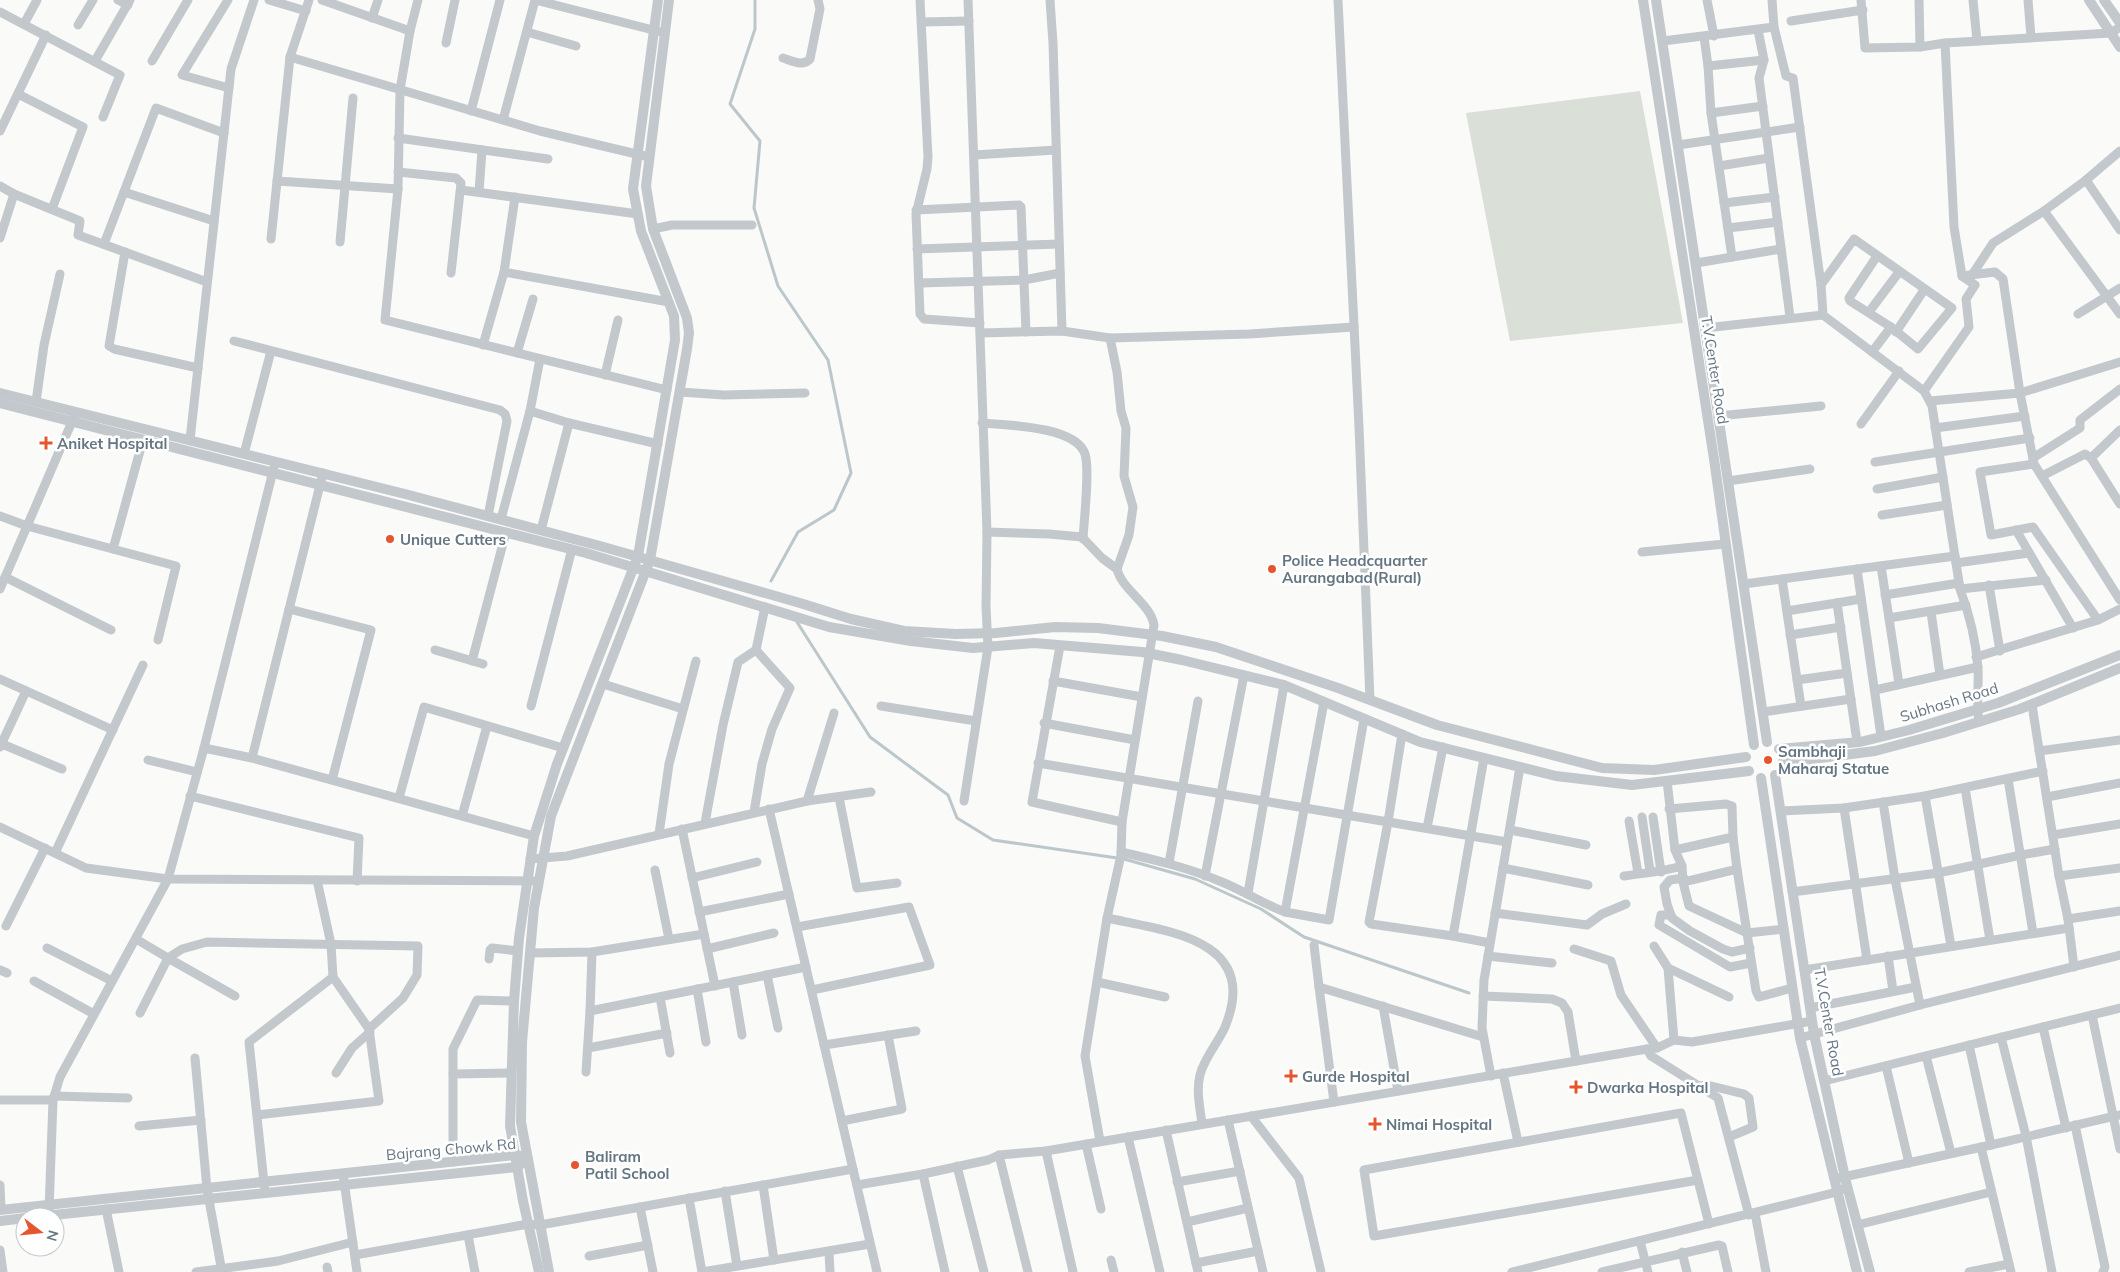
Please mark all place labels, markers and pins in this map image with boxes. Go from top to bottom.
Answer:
place label: Aniket Hospital [57,434,167,453]
marker: Aniket Hospital [39,436,53,450]
place label: Unique Cutters [400,530,506,549]
marker: Unique Cutters [384,533,396,545]
place label: Police Headcquarter Aurangabad(Rural) [1282,551,1428,587]
marker: Police Headcquarter Aurangabad(Rural) [1266,563,1278,575]
place label: Sambhaji Maharaj Statue [1778,742,1889,778]
marker: Sambhaji Maharaj Statue [1762,754,1774,766]
place label: Gurde Hospital [1302,1067,1410,1086]
marker: Gurde Hospital [1284,1069,1298,1083]
place label: Dwarka Hospital [1587,1078,1708,1097]
marker: Dwarka Hospital [1569,1080,1583,1094]
place label: Nimai Hospital [1386,1115,1492,1134]
marker: Nimai Hospital [1368,1117,1382,1131]
place label: Baliram Patil School [585,1147,670,1183]
marker: Baliram Patil School [569,1159,581,1171]

